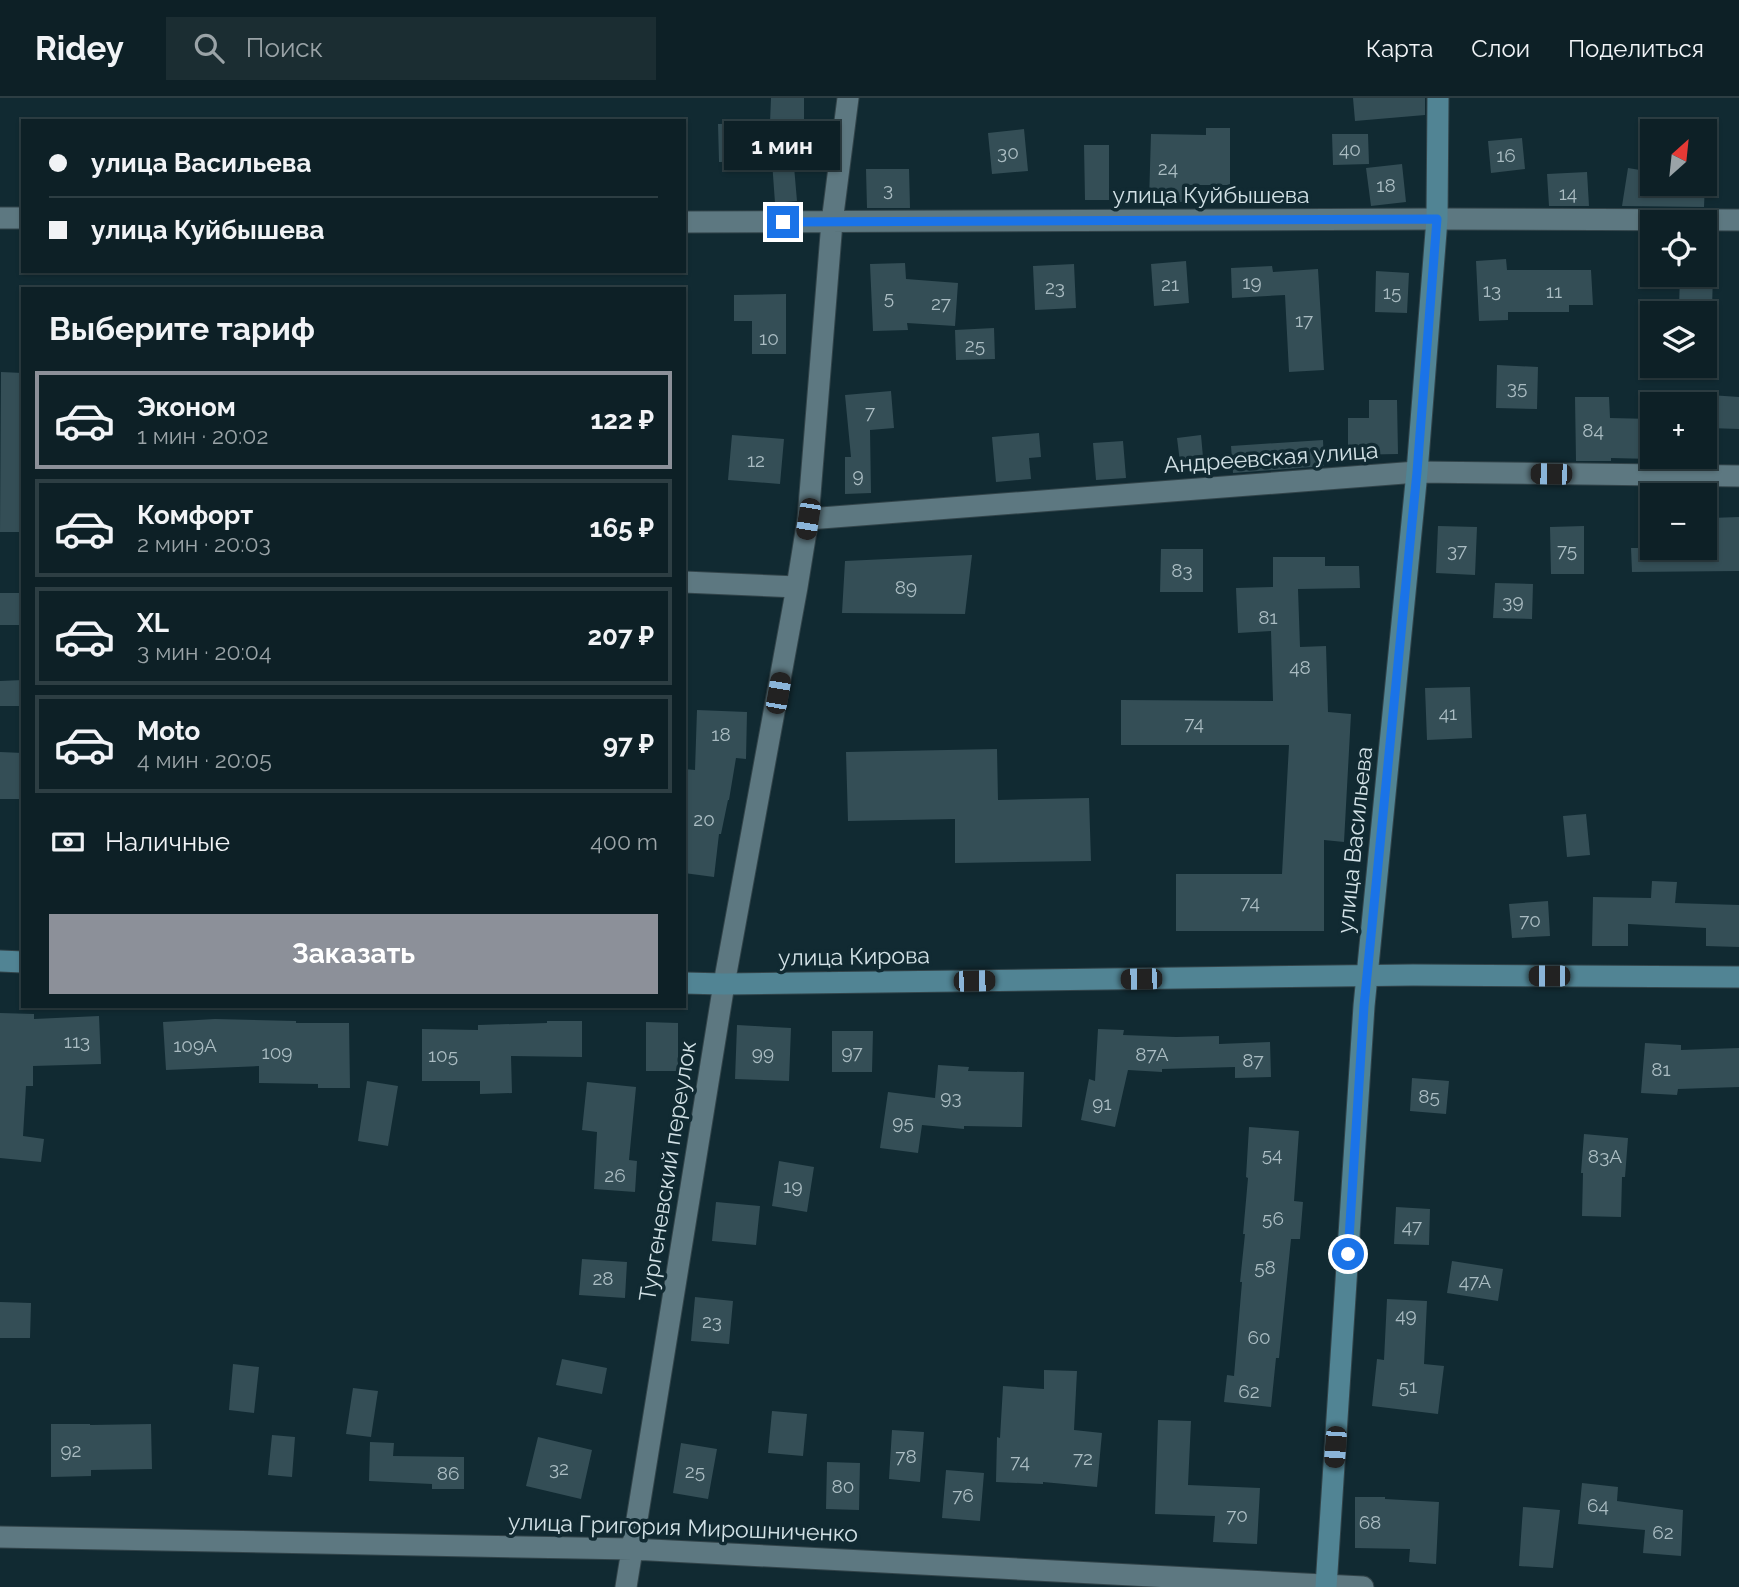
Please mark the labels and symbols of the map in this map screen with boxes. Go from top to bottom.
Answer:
north arrow [1640,119,1717,196]
callout: 1 мин [725,121,841,170]
house number: 40 [1339,138,1361,160]
house number: 30 [997,141,1019,163]
house number: 16 [1496,144,1516,166]
house number: 24 [1158,157,1178,179]
house number: 18 [1376,174,1396,196]
house number: 3 [883,178,893,200]
street label: улица Куйбышева [1112,181,1310,208]
house number: 14 [1559,182,1577,204]
route end [767,206,799,238]
house number: 19 [1242,271,1262,293]
house number: 21 [1161,273,1179,295]
house number: 23 [1045,276,1065,298]
house number: 13 [1483,279,1501,301]
house number: 11 [1546,280,1562,302]
house number: 15 [1383,281,1401,303]
house number: 5 [884,286,894,308]
house number: 27 [931,292,951,314]
house number: 17 [1295,309,1313,331]
house number: 10 [759,327,779,349]
house number: 25 [965,334,985,356]
house number: 35 [1507,376,1527,398]
house number: 7 [865,401,875,423]
house number: 84 [1582,419,1604,441]
street label: Андреевская улица [1163,436,1379,478]
house number: 12 [747,449,765,471]
car [1530,463,1573,485]
house number: 9 [852,464,864,486]
car [795,497,822,541]
house number: 37 [1447,539,1467,561]
house number: 75 [1557,539,1577,561]
house number: 83 [1171,559,1193,581]
house number: 89 [895,576,917,598]
house number: 39 [1502,590,1524,612]
house number: 81 [1258,606,1278,628]
house number: 48 [1289,656,1311,678]
car [765,670,792,716]
house number: 41 [1439,702,1457,724]
house number: 74 [1184,712,1204,734]
house number: 18 [711,723,731,745]
street label: улица Васильева [1331,745,1377,935]
house number: 20 [693,808,715,830]
house number: 74 [1240,891,1260,913]
house number: 70 [1519,909,1541,931]
street label: улица Кирова [778,941,930,971]
car [1529,966,1571,987]
car [1120,968,1163,990]
car [953,970,996,992]
house number: 113 [64,1030,90,1052]
house number: 109А [173,1034,217,1056]
street label: Тургеневский переулок [633,1039,701,1303]
house number: 109 [262,1041,292,1063]
house number: 97 [841,1041,863,1063]
house number: 99 [752,1042,774,1064]
house number: 87А [1135,1043,1169,1065]
house number: 105 [428,1044,458,1066]
house number: 87 [1242,1049,1264,1071]
house number: 81 [1651,1058,1671,1080]
house number: 85 [1418,1085,1440,1107]
house number: 93 [940,1086,962,1108]
house number: 91 [1092,1092,1112,1114]
house number: 95 [892,1111,914,1133]
house number: 54 [1262,1143,1282,1165]
house number: 83А [1588,1145,1622,1167]
house number: 26 [604,1164,626,1186]
house number: 19 [783,1175,803,1197]
house number: 56 [1262,1207,1284,1229]
house number: 47 [1402,1215,1422,1237]
route start [1332,1238,1364,1270]
house number: 58 [1254,1256,1276,1278]
house number: 28 [592,1267,614,1289]
house number: 47А [1459,1270,1491,1292]
house number: 49 [1395,1304,1417,1326]
house number: 23 [702,1310,722,1332]
house number: 60 [1247,1326,1271,1348]
house number: 51 [1399,1375,1417,1397]
house number: 62 [1238,1380,1260,1402]
car [1324,1425,1347,1469]
house number: 92 [60,1439,82,1461]
house number: 78 [895,1445,917,1467]
house number: 72 [1073,1447,1093,1469]
house number: 74 [1010,1450,1030,1472]
house number: 32 [549,1457,569,1479]
house number: 25 [685,1460,705,1482]
house number: 86 [437,1462,459,1484]
house number: 80 [832,1475,854,1497]
house number: 76 [952,1484,974,1506]
house number: 64 [1587,1494,1609,1516]
house number: 70 [1226,1504,1248,1526]
street label: улица Григория Мирошниченко [508,1507,858,1547]
house number: 68 [1359,1511,1381,1533]
house number: 62 [1652,1521,1674,1543]

